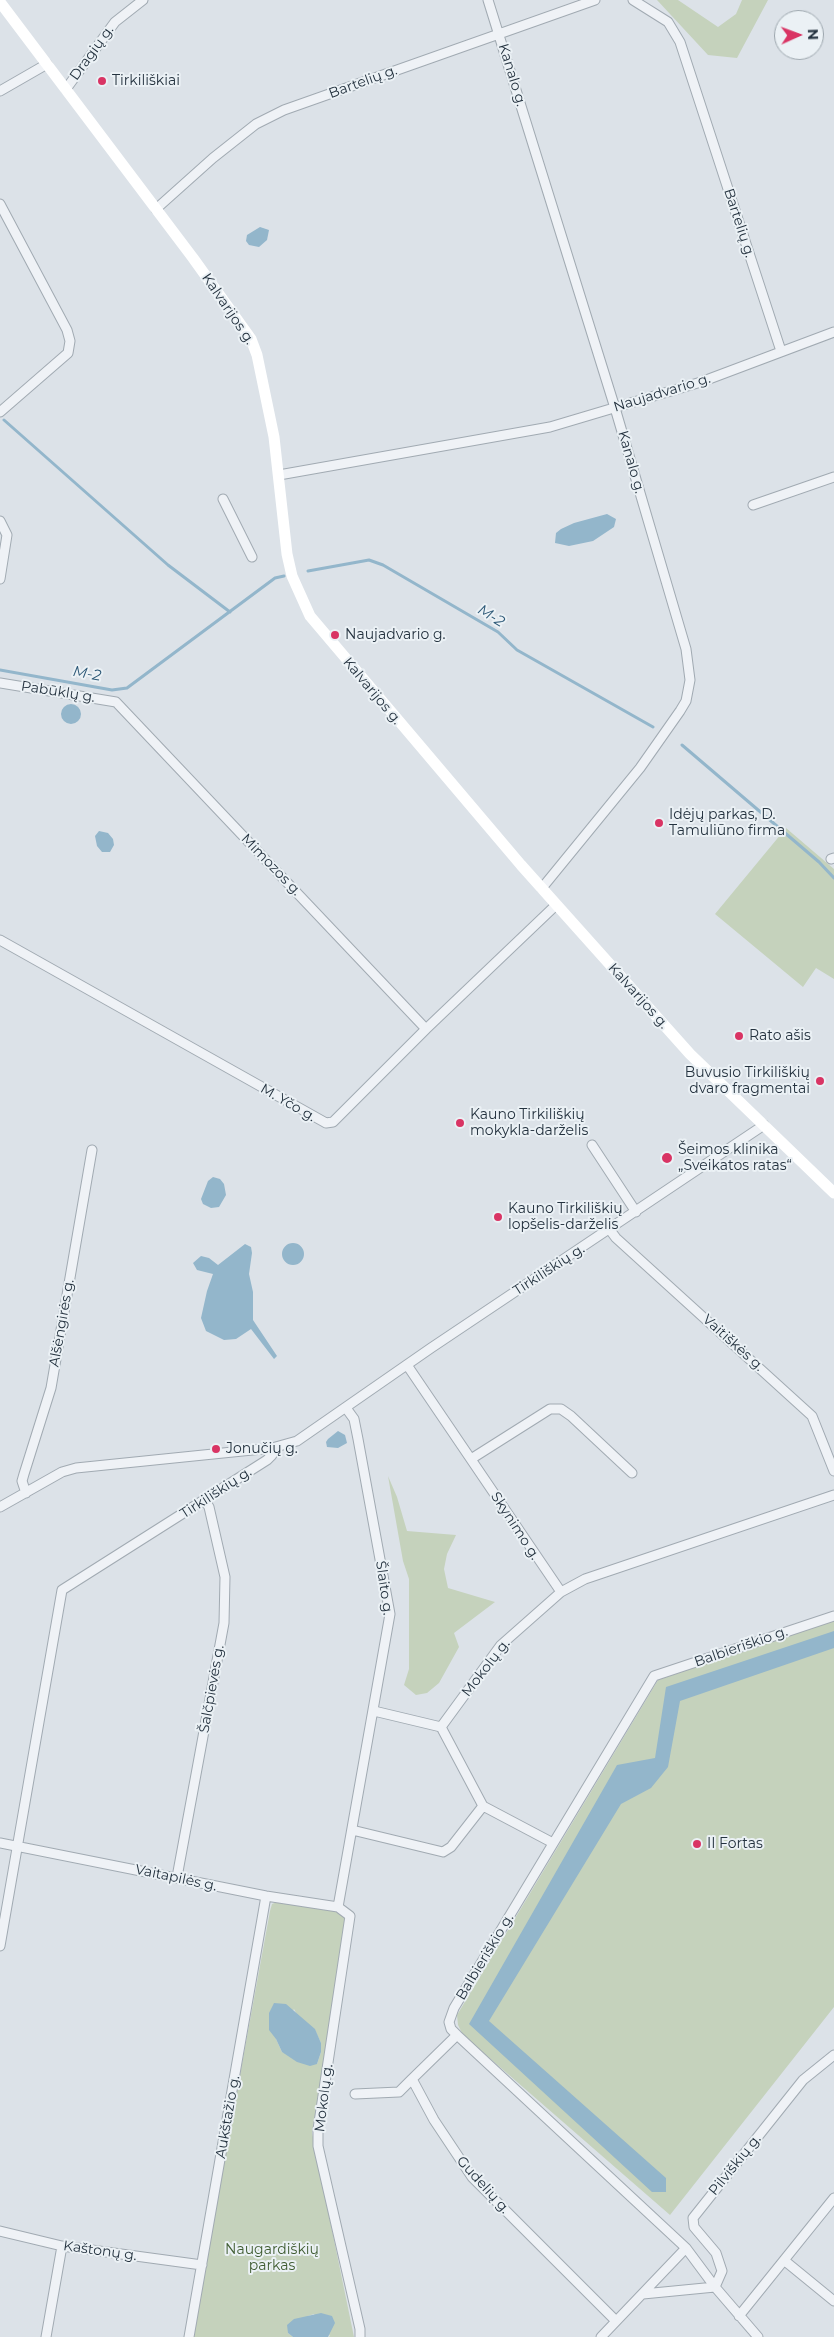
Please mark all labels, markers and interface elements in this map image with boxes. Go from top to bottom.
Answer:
north arrow [774,10,824,60]
street label: Dragių g. [66,22,118,84]
text: N [804,29,822,40]
street label: Kanalo g. [495,42,529,108]
street label: Bartelių g. [326,62,400,102]
place label: Tirkiliškiai [112,73,180,89]
marker: Tirkiliškiai [96,75,108,87]
street label: Bartelių g. [720,186,758,260]
street label: Kalvarijos g. [198,270,258,348]
street label: Naujadvario g. [611,370,713,416]
street label: Kanalo g. [614,429,648,495]
water label: M-2 [474,601,508,631]
place label: Naujadvario g. [345,627,445,643]
marker: Naujadvario g. [329,629,341,641]
street label: Kalvarijos g. [339,654,405,728]
water label: M-2 [71,663,103,685]
street label: Pabūklų g. [20,678,96,706]
place label: Idėjų parkas, D. Tamuliūno firma [669,807,785,840]
marker: Idėjų parkas, D. Tamuliūno firma [653,817,665,829]
street label: Mimozos g. [237,831,305,899]
street label: Kalvarijos g. [604,960,672,1032]
place label: Rato ašis [749,1028,811,1044]
marker: Rato ašis [733,1030,745,1042]
place label: Buvusio Tirkiliškių dvaro fragmentai [685,1065,810,1098]
marker: Buvusio Tirkiliškių dvaro fragmentai [814,1075,826,1087]
street label: M. Yčo g. [257,1081,319,1125]
place label: Kauno Tirkiliškių mokykla-darželis [470,1107,588,1140]
marker: Kauno Tirkiliškių mokykla-darželis [454,1117,466,1129]
place label: Šeimos klinika „Sveikatos ratas“ [678,1142,792,1174]
marker: Šeimos klinika „Sveikatos ratas“ [660,1151,674,1165]
place label: Kauno Tirkiliškių lopšelis-darželis [508,1201,623,1234]
marker: Kauno Tirkiliškių lopšelis-darželis [492,1211,504,1223]
street label: Tirkiliškių g. [510,1241,588,1299]
street label: Alšėngirės g. [46,1278,78,1368]
street label: Vaitiškės g. [699,1311,767,1375]
place label: Jonučių g. [226,1441,298,1457]
marker: Jonučių g. [210,1443,222,1455]
street label: Tirkiliškių g. [177,1464,255,1522]
street label: Skynimo g. [487,1489,543,1563]
street label: Šlaito g. [372,1560,396,1616]
street label: Balbieriškio g. [692,1623,790,1671]
street label: Mokolų g. [458,1636,514,1700]
street label: Šalčpievės g. [196,1644,228,1734]
place label: II Fortas [707,1836,763,1852]
marker: II Fortas [691,1838,703,1850]
street label: Vaitapilės g. [134,1861,218,1895]
street label: Balbieriškio g. [453,1911,517,2003]
street label: Mokolų g. [311,2063,337,2133]
street label: Aukštažio g. [212,2074,244,2160]
street label: Pilviškių g. [705,2131,765,2199]
street label: Gudelių g. [453,2153,513,2217]
street label: Kaštonų g. [62,2238,138,2264]
park label: Naugardiškių parkas [225,2242,319,2274]

